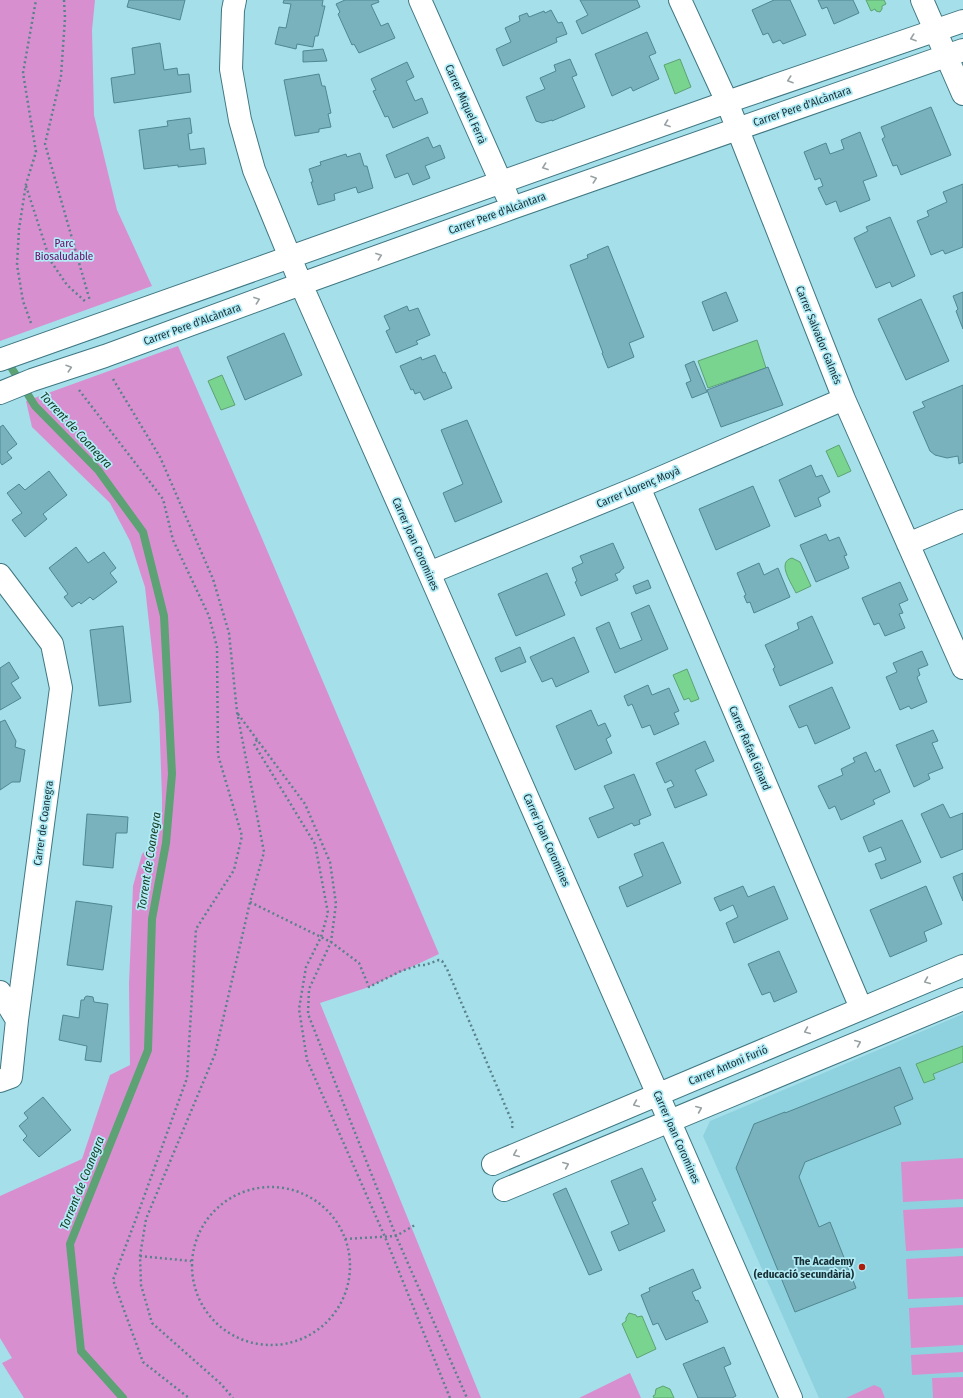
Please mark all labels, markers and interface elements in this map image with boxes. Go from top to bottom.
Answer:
one-way arrow [909,33,916,42]
street label: Carrer Miquel Ferrà [442,62,489,146]
one-way arrow [786,76,793,84]
street label: Carrer Pere d'Alcàntara [752,84,853,129]
one-way arrow [664,119,671,127]
one-way arrow [541,163,548,171]
one-way arrow [590,175,597,184]
street label: Carrer Pere d'Alcàntara [447,190,548,237]
park label: Parc Biosaludable [35,237,93,263]
one-way arrow [376,252,383,260]
street label: Carrer Salvador Galmés [793,284,844,387]
one-way arrow [253,296,260,304]
street label: Carrer Pere d'Alcàntara [142,301,243,348]
one-way arrow [65,364,72,373]
water label: Torrent de Coanegra [37,389,115,471]
street label: Carrer Llorenç Moyà [595,464,682,511]
street label: Carrer Joan Coromines [389,496,442,593]
street label: Carrer Rafael Ginard [726,704,773,792]
street label: Carrer de Coanegra [31,780,56,866]
street label: Carrer Joan Coromines [520,792,573,889]
water label: Torrent de Coanegra [134,811,164,911]
one-way arrow [924,976,932,984]
one-way arrow [804,1027,811,1035]
one-way arrow [854,1039,861,1047]
street label: Carrer Antoni Furió [687,1043,770,1088]
street label: Carrer Joan Coromines [650,1089,703,1186]
one-way arrow [632,1099,639,1107]
one-way arrow [694,1106,702,1114]
water label: Torrent de Coanegra [57,1134,107,1232]
one-way arrow [513,1149,520,1157]
one-way arrow [562,1161,569,1169]
place label: The Academy (educació secundària) [754,1255,855,1281]
marker: The Academy (educació secundària) [857,1262,867,1272]

